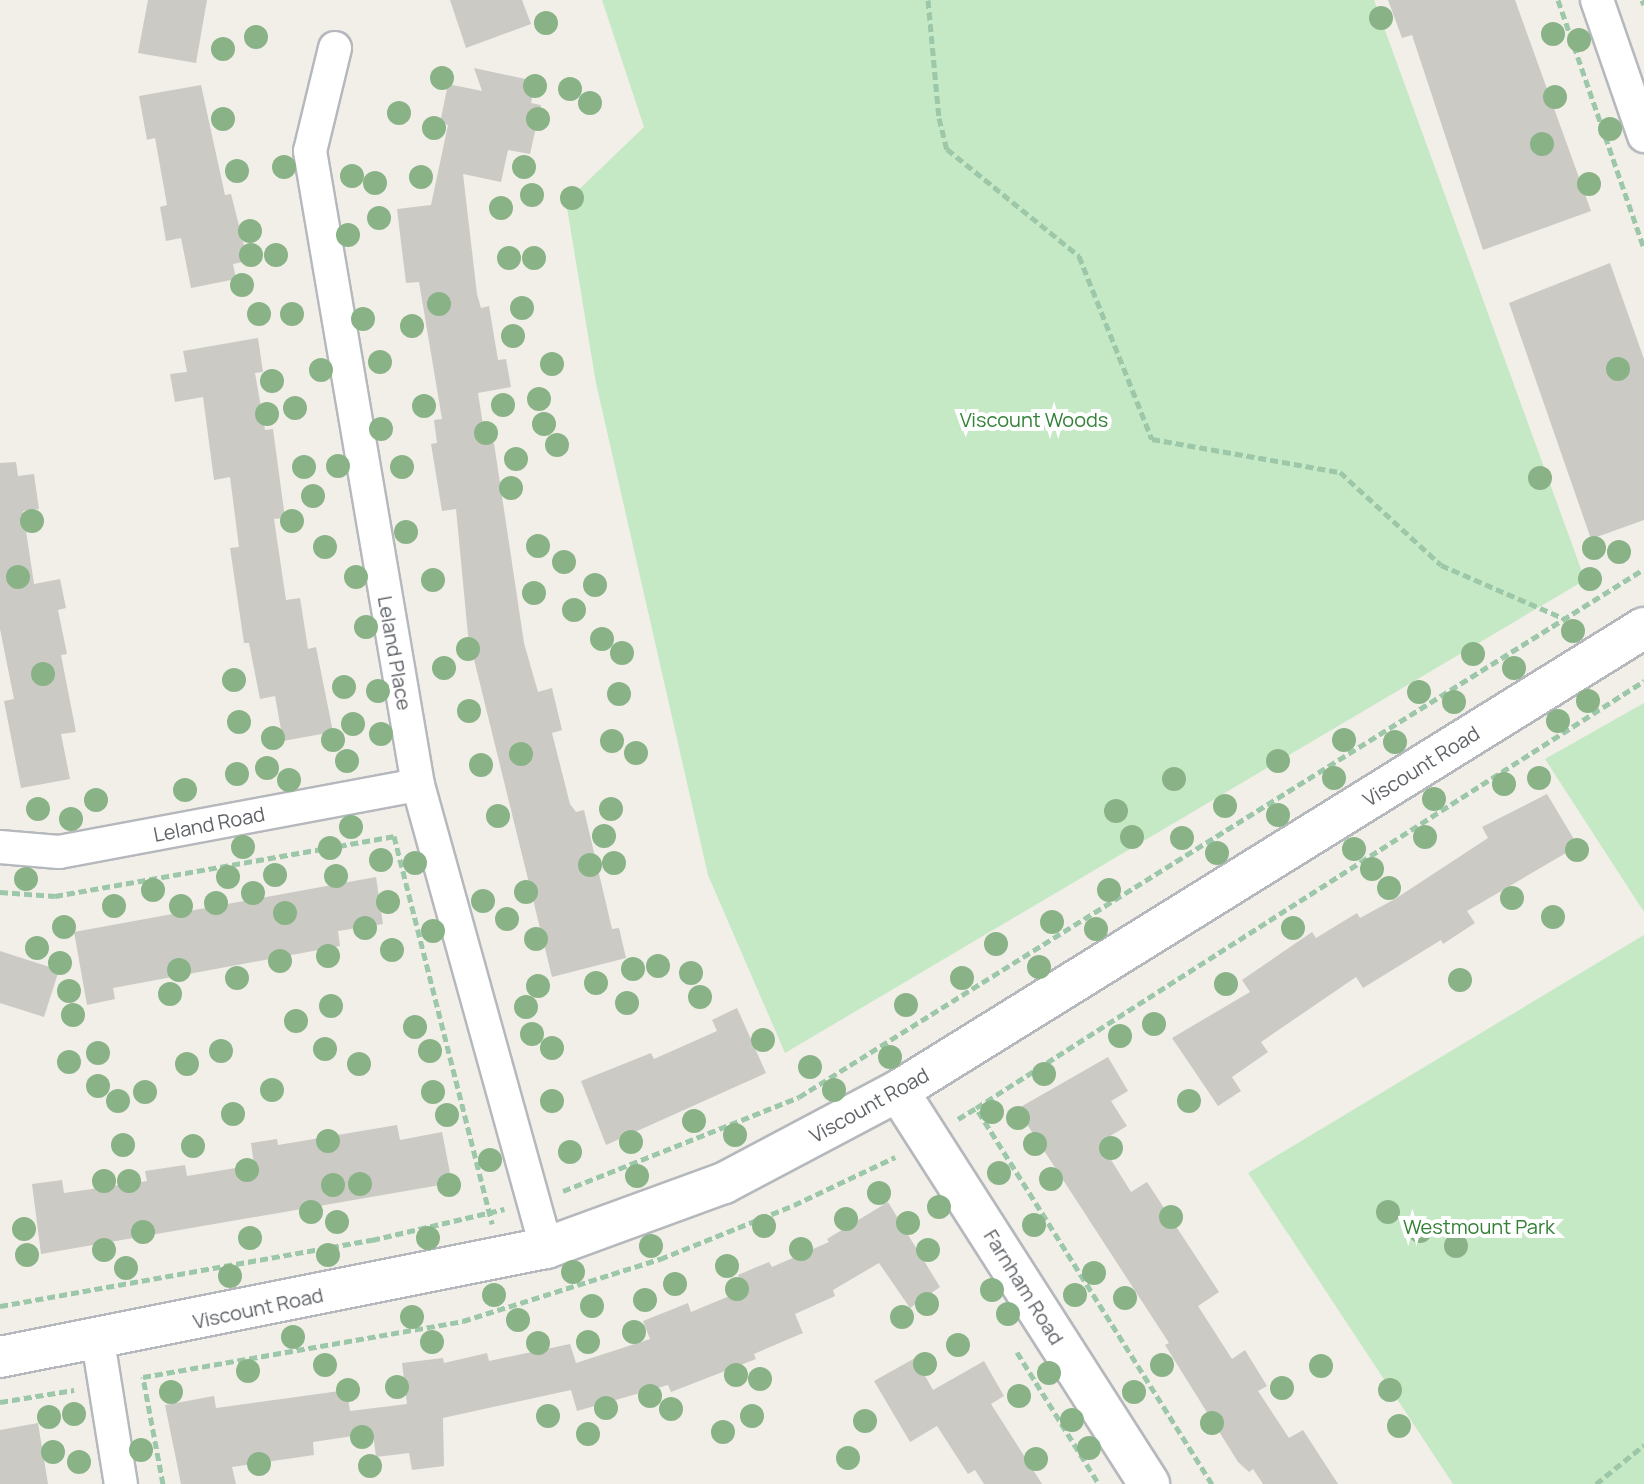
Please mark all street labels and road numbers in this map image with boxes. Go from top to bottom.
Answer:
street label: Leland Place [373,594,417,712]
street label: Viscount Road [1358,721,1484,811]
street label: Leland Road [151,801,267,847]
street label: Viscount Road [805,1062,933,1148]
street label: Farnham Road [979,1225,1069,1349]
street label: Viscount Road [191,1282,325,1334]

